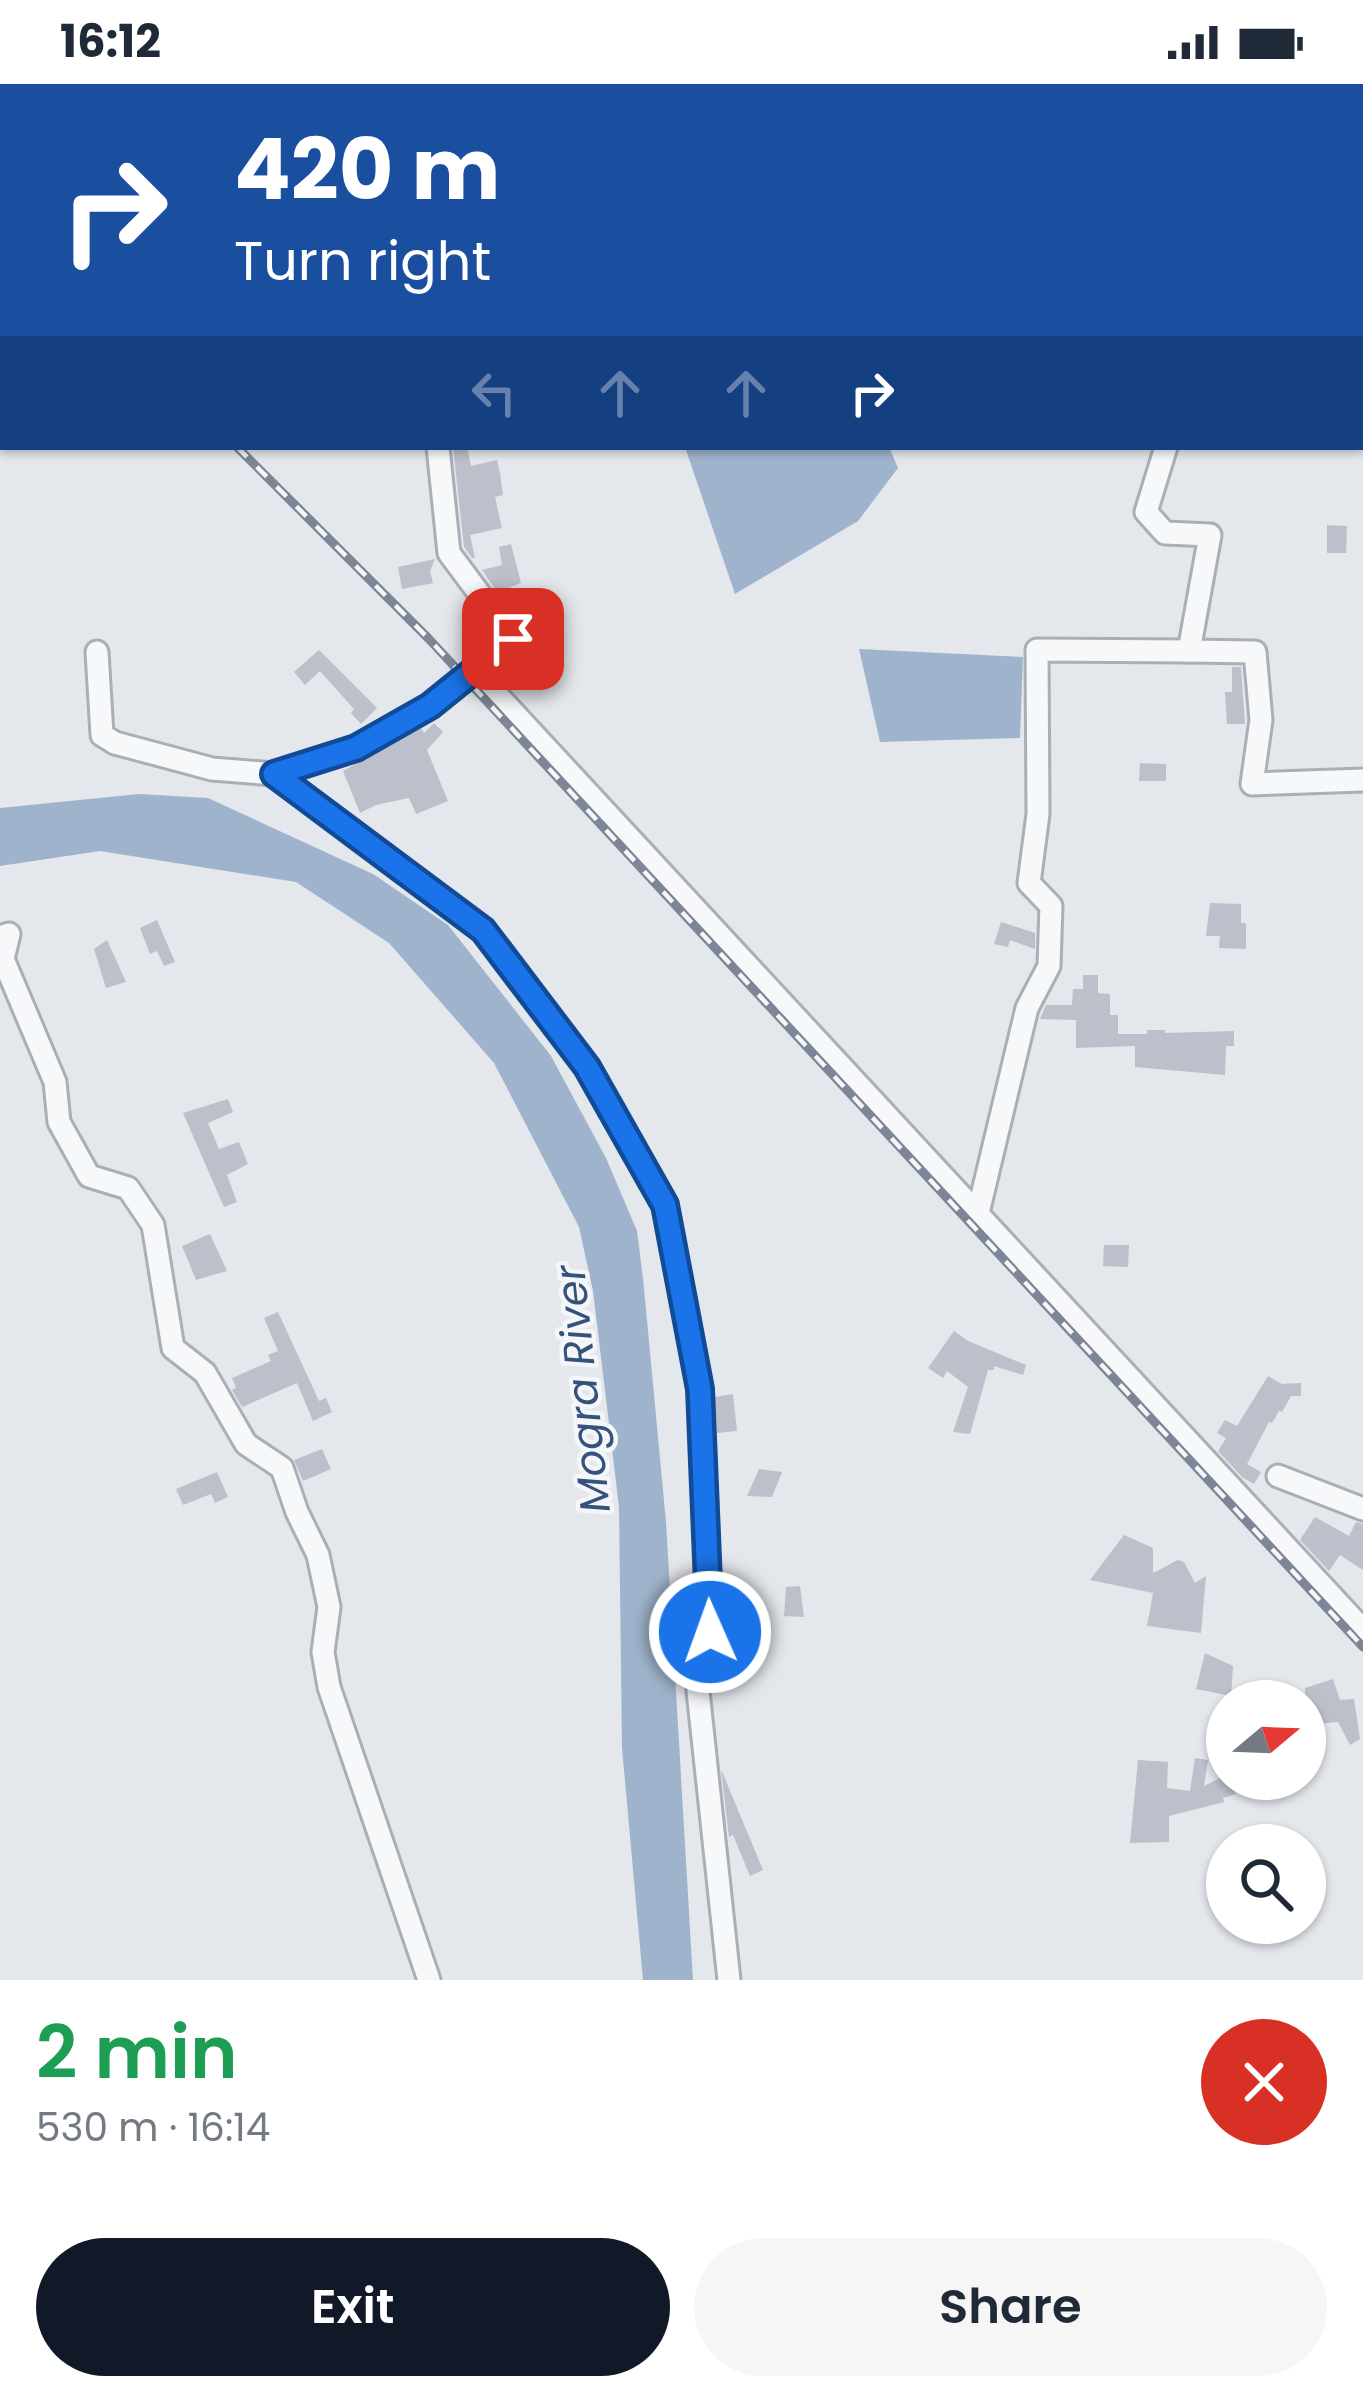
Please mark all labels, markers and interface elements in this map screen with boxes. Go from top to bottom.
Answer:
text: 16:12 [60,10,161,73]
text: 420 m [234,111,500,228]
icon: right [36,132,192,288]
text: Turn right [234,223,491,299]
icon: left [461,360,527,426]
icon: ahead [587,360,653,426]
icon: ahead [713,360,779,426]
icon: right [839,360,905,426]
pin [462,588,564,690]
icon: arrive [480,606,546,672]
water label: Mogra River [540,1261,625,1516]
position arrow [647,1569,773,1695]
north arrow [1206,1680,1326,1800]
map controls [1206,1680,1326,1944]
button: search [1206,1824,1326,1944]
text: 2 min [36,2002,238,2103]
button: close [1201,2019,1327,2145]
text: 530 m · 16:14 [36,2100,270,2155]
button: Exit [36,2238,670,2376]
button: Share [694,2238,1327,2376]

